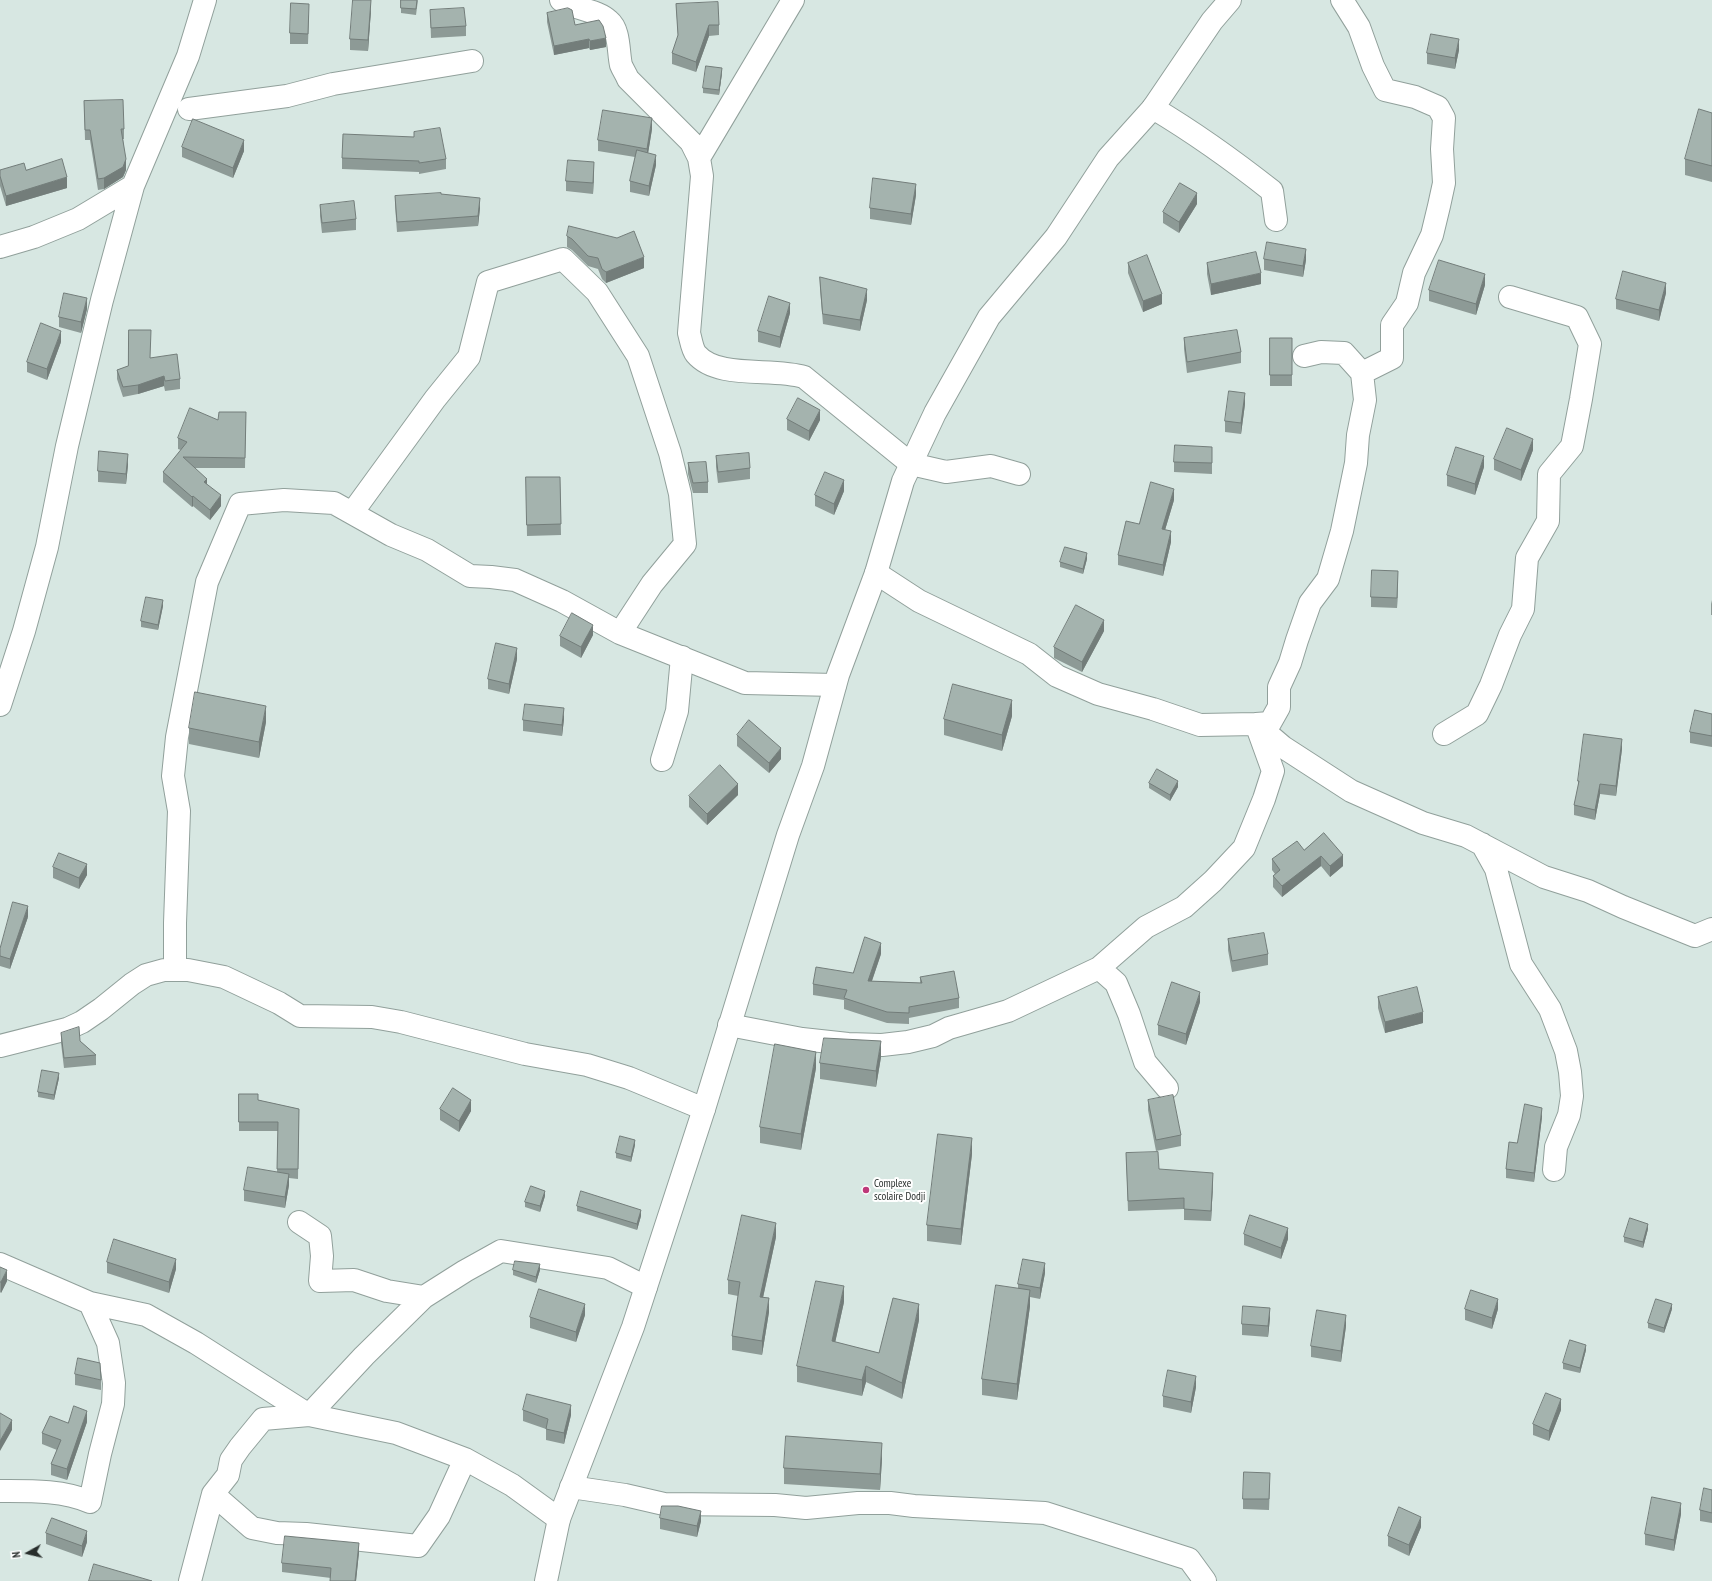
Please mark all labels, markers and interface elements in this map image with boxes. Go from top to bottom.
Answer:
place label: Complexe scolaire Dodji [874,1177,925,1203]
marker: Complexe scolaire Dodji [861,1185,871,1195]
north arrow [8,1533,48,1573]
text: N [9,1551,23,1559]

